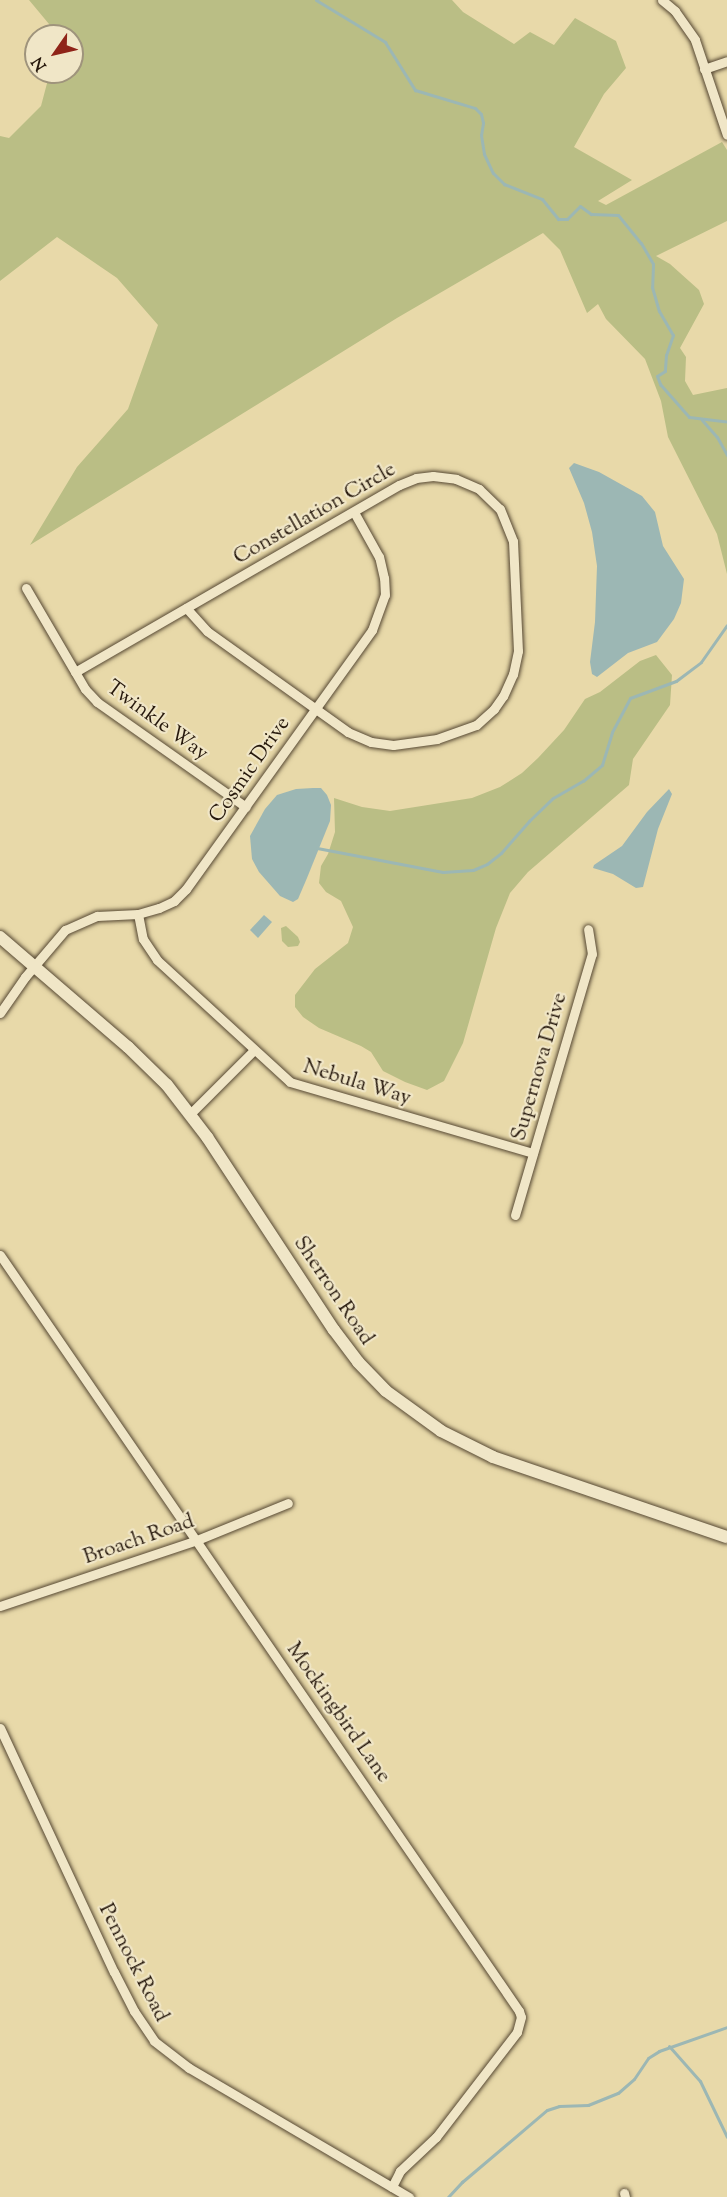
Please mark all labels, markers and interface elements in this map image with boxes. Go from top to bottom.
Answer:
north arrow [24,24,84,84]
text: N [27,51,53,75]
street label: Constellation Circle [229,457,401,571]
street label: Twinkle Way [101,675,213,767]
street label: Cosmic Drive [204,712,296,828]
street label: Supernova Drive [507,990,573,1144]
street label: Nebula Way [300,1055,414,1111]
street label: Sherron Road [287,1232,379,1350]
street label: Broach Road [80,1509,198,1571]
street label: Mockingbird Lane [280,1638,396,1788]
street label: Pennock Road [92,1900,174,2026]

